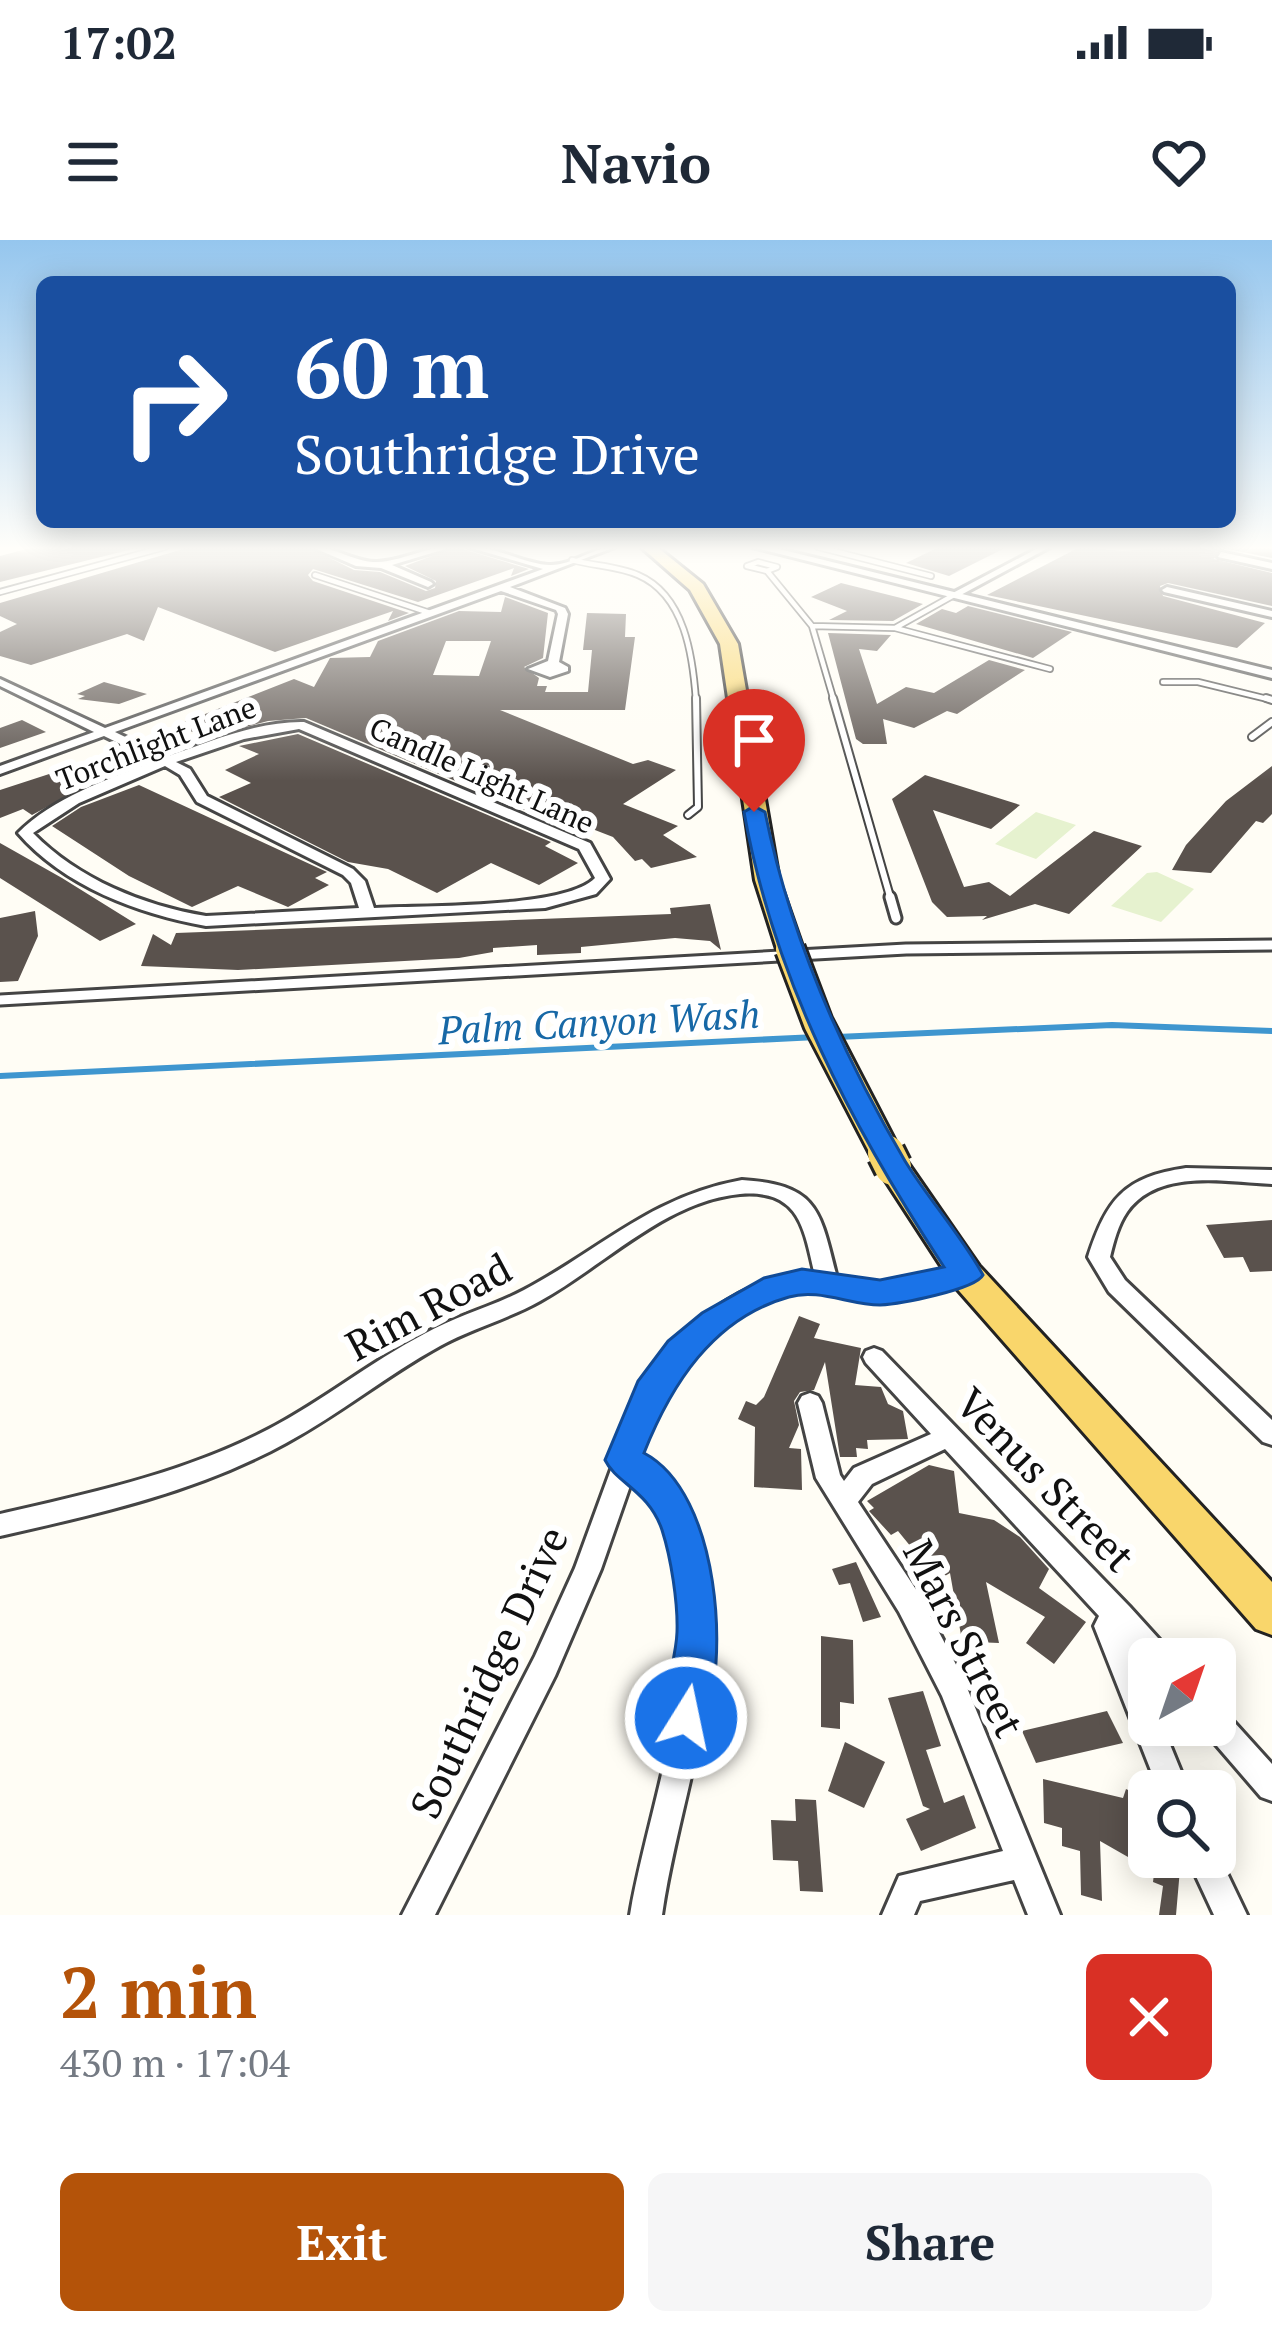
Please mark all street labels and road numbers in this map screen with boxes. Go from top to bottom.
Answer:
street label: Torchlight Lane [50,687,262,799]
street label: Candle Light Lane [363,707,601,843]
street label: Rim Road [336,1239,520,1373]
street label: Venus Street [944,1375,1148,1583]
street label: Southridge Drive [396,1517,580,1827]
street label: Mars Street [891,1530,1039,1747]

